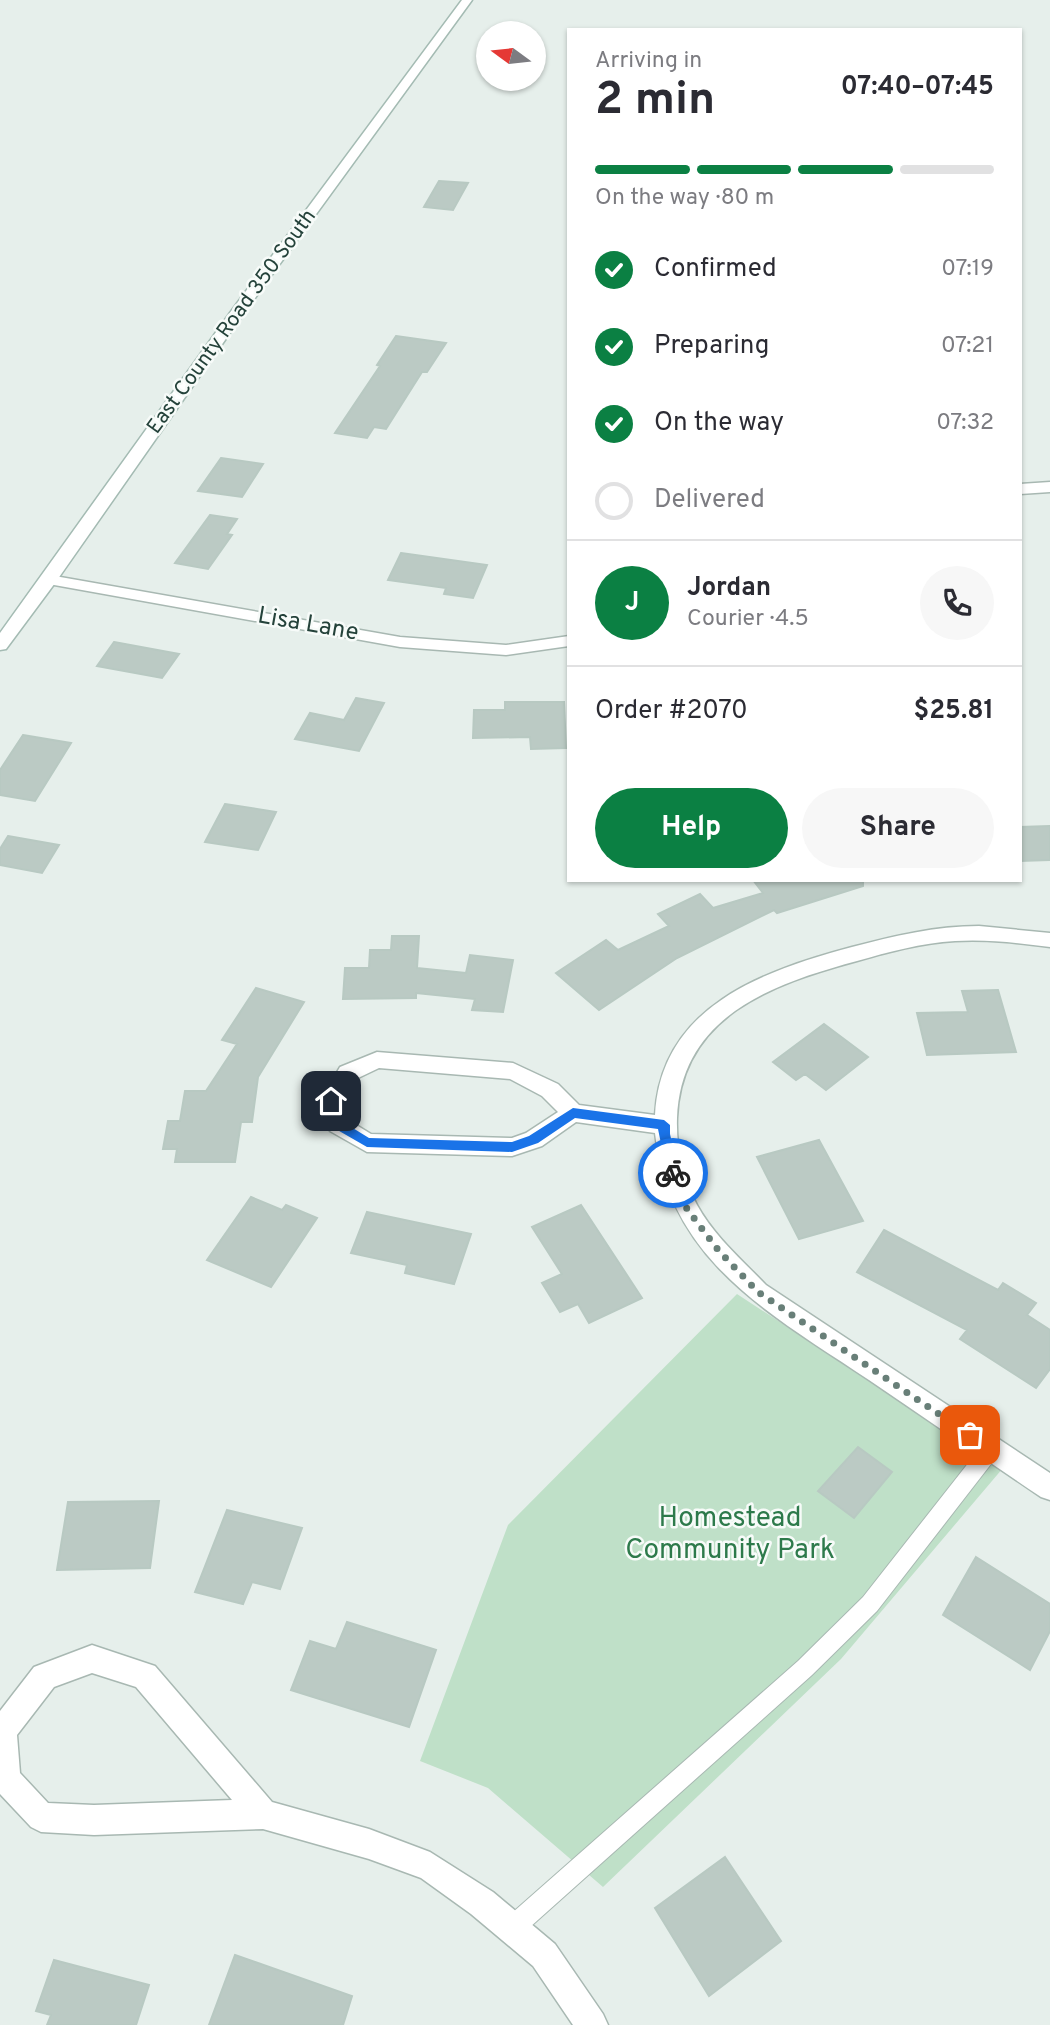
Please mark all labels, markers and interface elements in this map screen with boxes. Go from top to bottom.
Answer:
north arrow [476,21,546,91]
map controls [476,21,546,91]
text: Arriving in [595,47,702,76]
text: 07:40–07:45 [841,71,994,104]
text: 2 min [595,72,715,131]
text: On the way · 80 m [595,184,774,213]
street label: East County Road 350 South [141,204,323,440]
icon: check [595,251,633,289]
text: Confirmed [654,253,777,286]
text: 07:19 [941,255,994,284]
icon: check [595,328,633,366]
text: Preparing [654,330,769,363]
text: 07:21 [941,332,994,361]
icon: check [595,405,633,443]
text: On the way [654,407,784,440]
text: 07:32 [936,409,994,438]
text: Delivered [654,484,765,517]
button: phone [920,566,994,640]
text: Jordan [687,572,771,605]
text: J [625,587,639,620]
street label: Lisa Lane [255,601,361,649]
text: Courier · 4.5 [687,605,809,634]
text: Order #2070 [595,695,748,728]
text: $25.81 [914,695,994,728]
button: Help [595,788,788,868]
button: Share [802,788,994,868]
pin [301,1071,361,1131]
icon: home [312,1082,350,1120]
courier [638,1138,708,1208]
icon: bike [654,1154,692,1192]
pin [940,1405,1000,1465]
icon: bag [951,1416,989,1454]
park label: Homestead Community Park [625,1501,835,1569]

